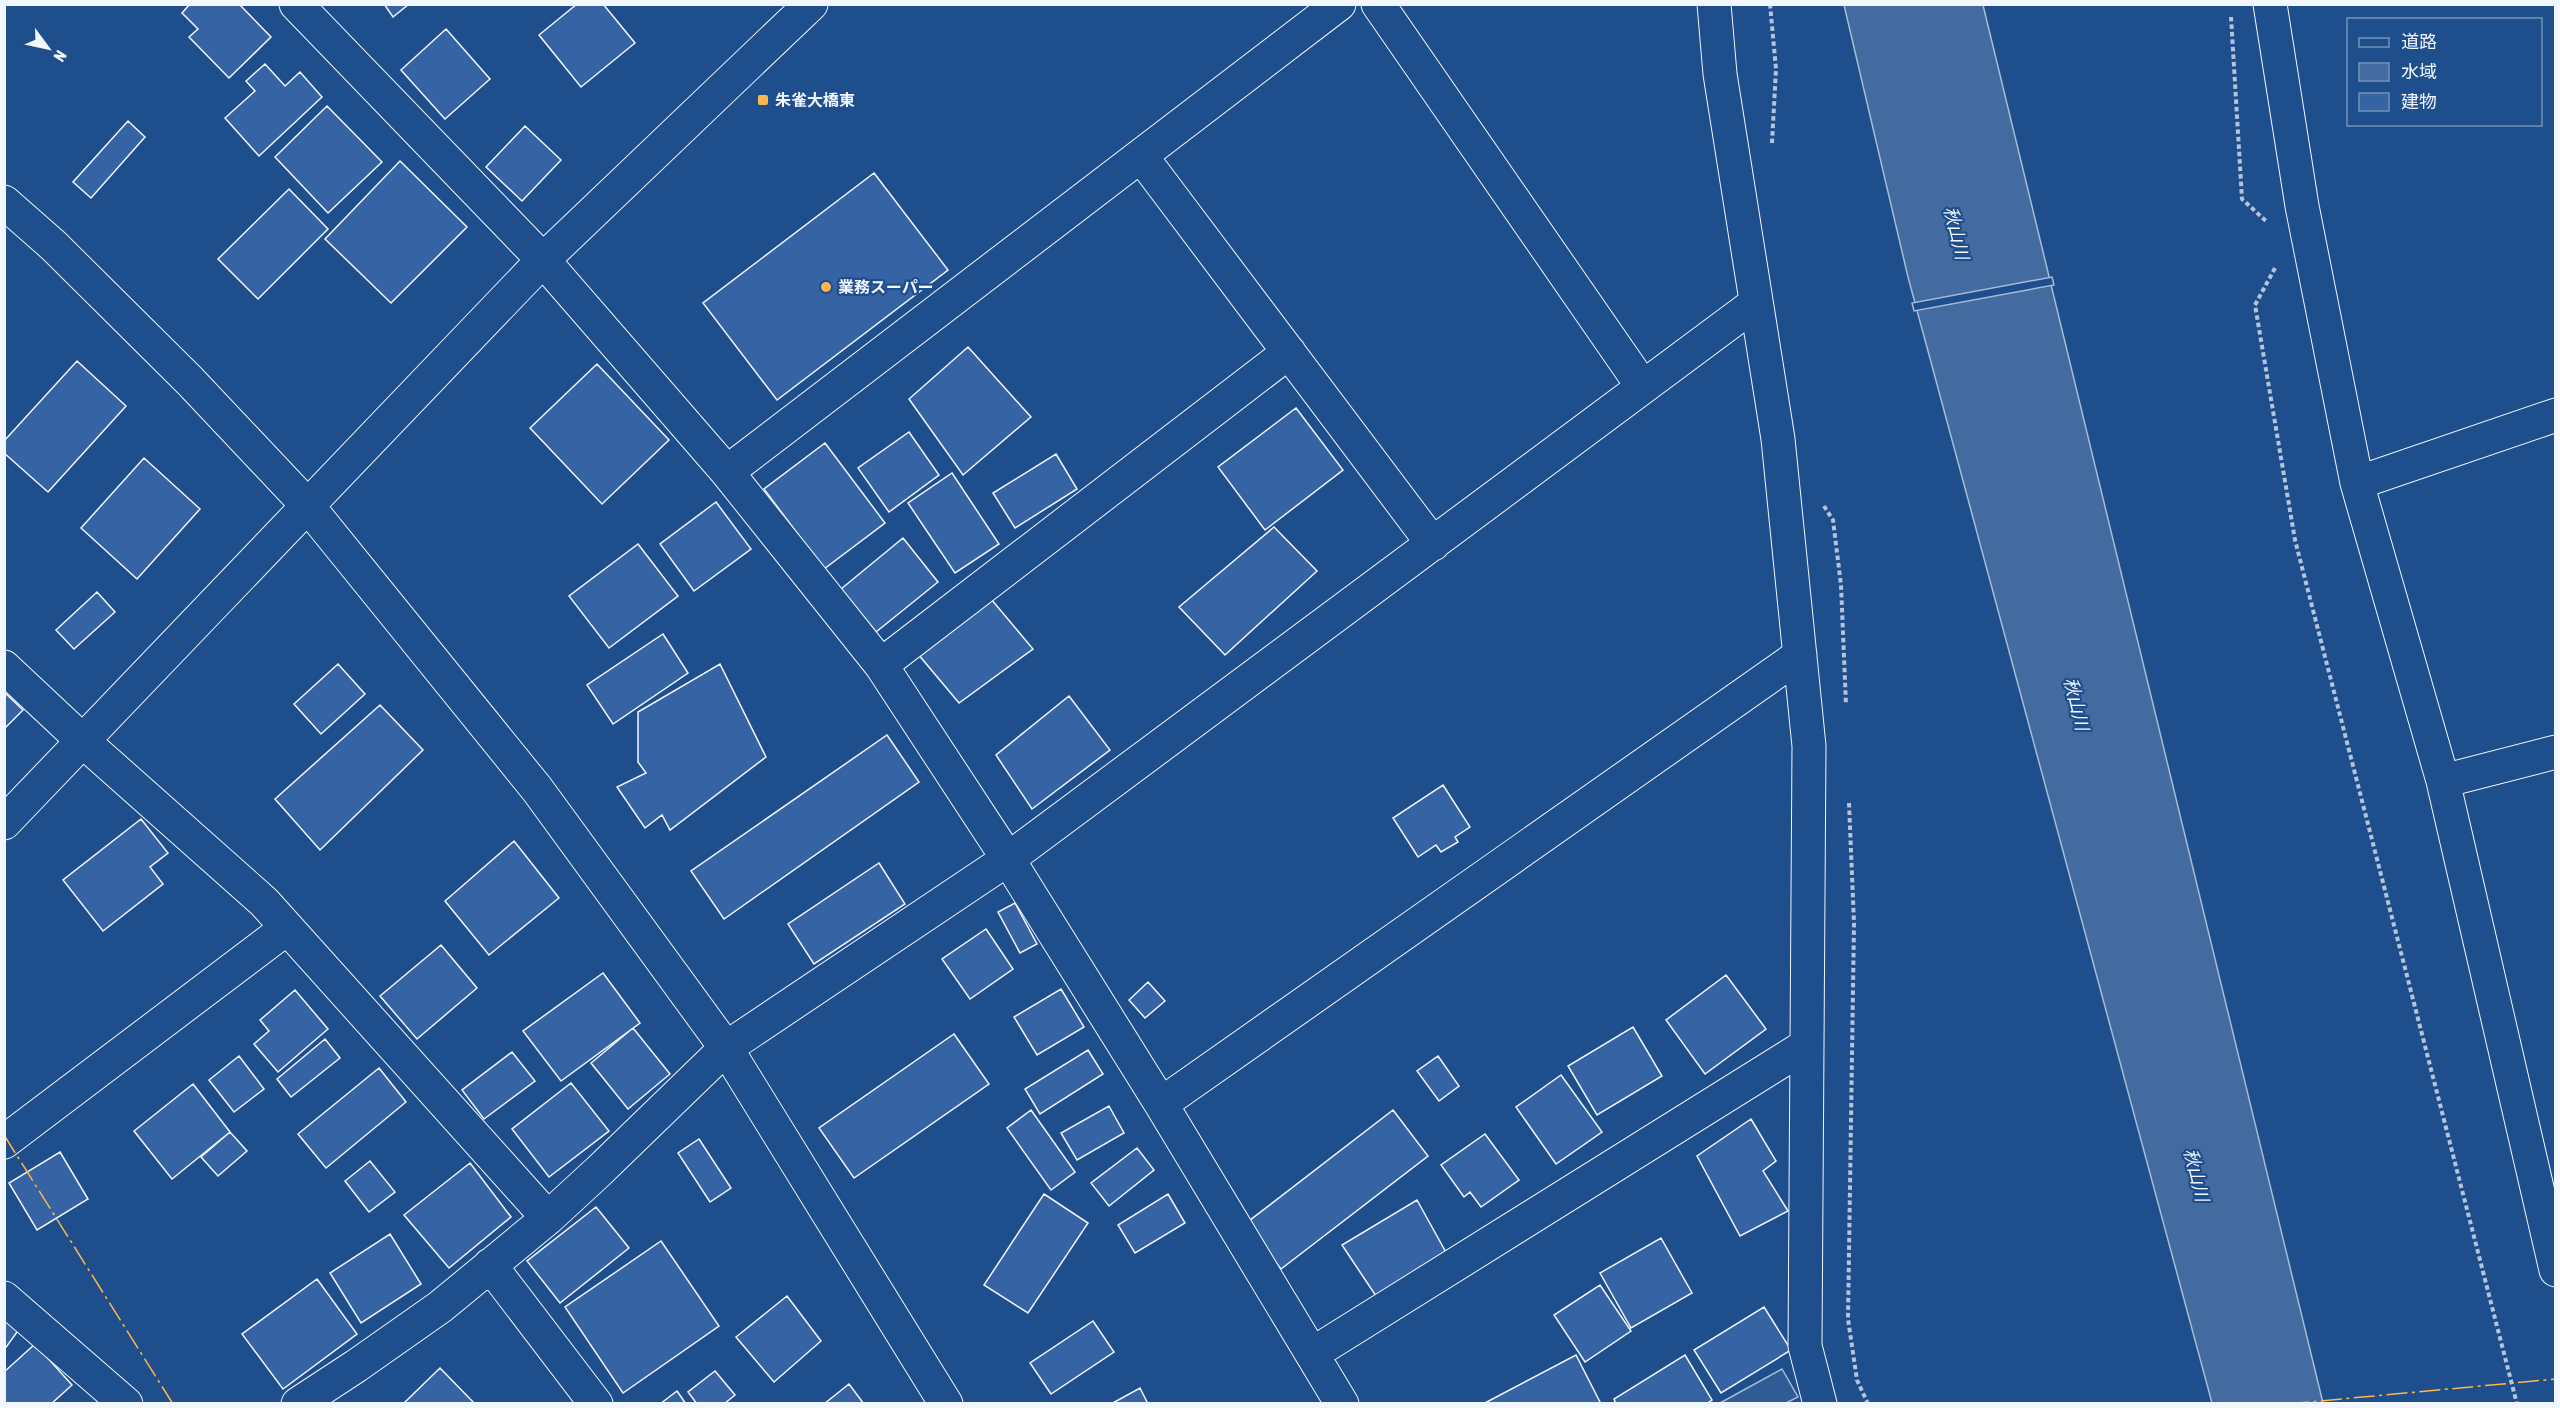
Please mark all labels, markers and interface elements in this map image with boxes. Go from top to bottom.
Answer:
north arrow [18,18,78,78]
legend [2347,18,2542,126]
text: 道路 [2401,31,2437,52]
text: N [50,47,71,65]
text: 水域 [2401,61,2437,82]
place label: 朱雀大橋東 [775,91,855,109]
text: 建物 [2401,91,2437,112]
marker: 朱雀大橋東 [756,93,770,107]
water label: 秋山川 [1940,204,1974,264]
place label: 業務スーパー [838,278,934,296]
marker: 業務スーパー [819,280,833,294]
water label: 秋山川 [2060,675,2094,735]
water label: 秋山川 [2180,1146,2214,1206]

